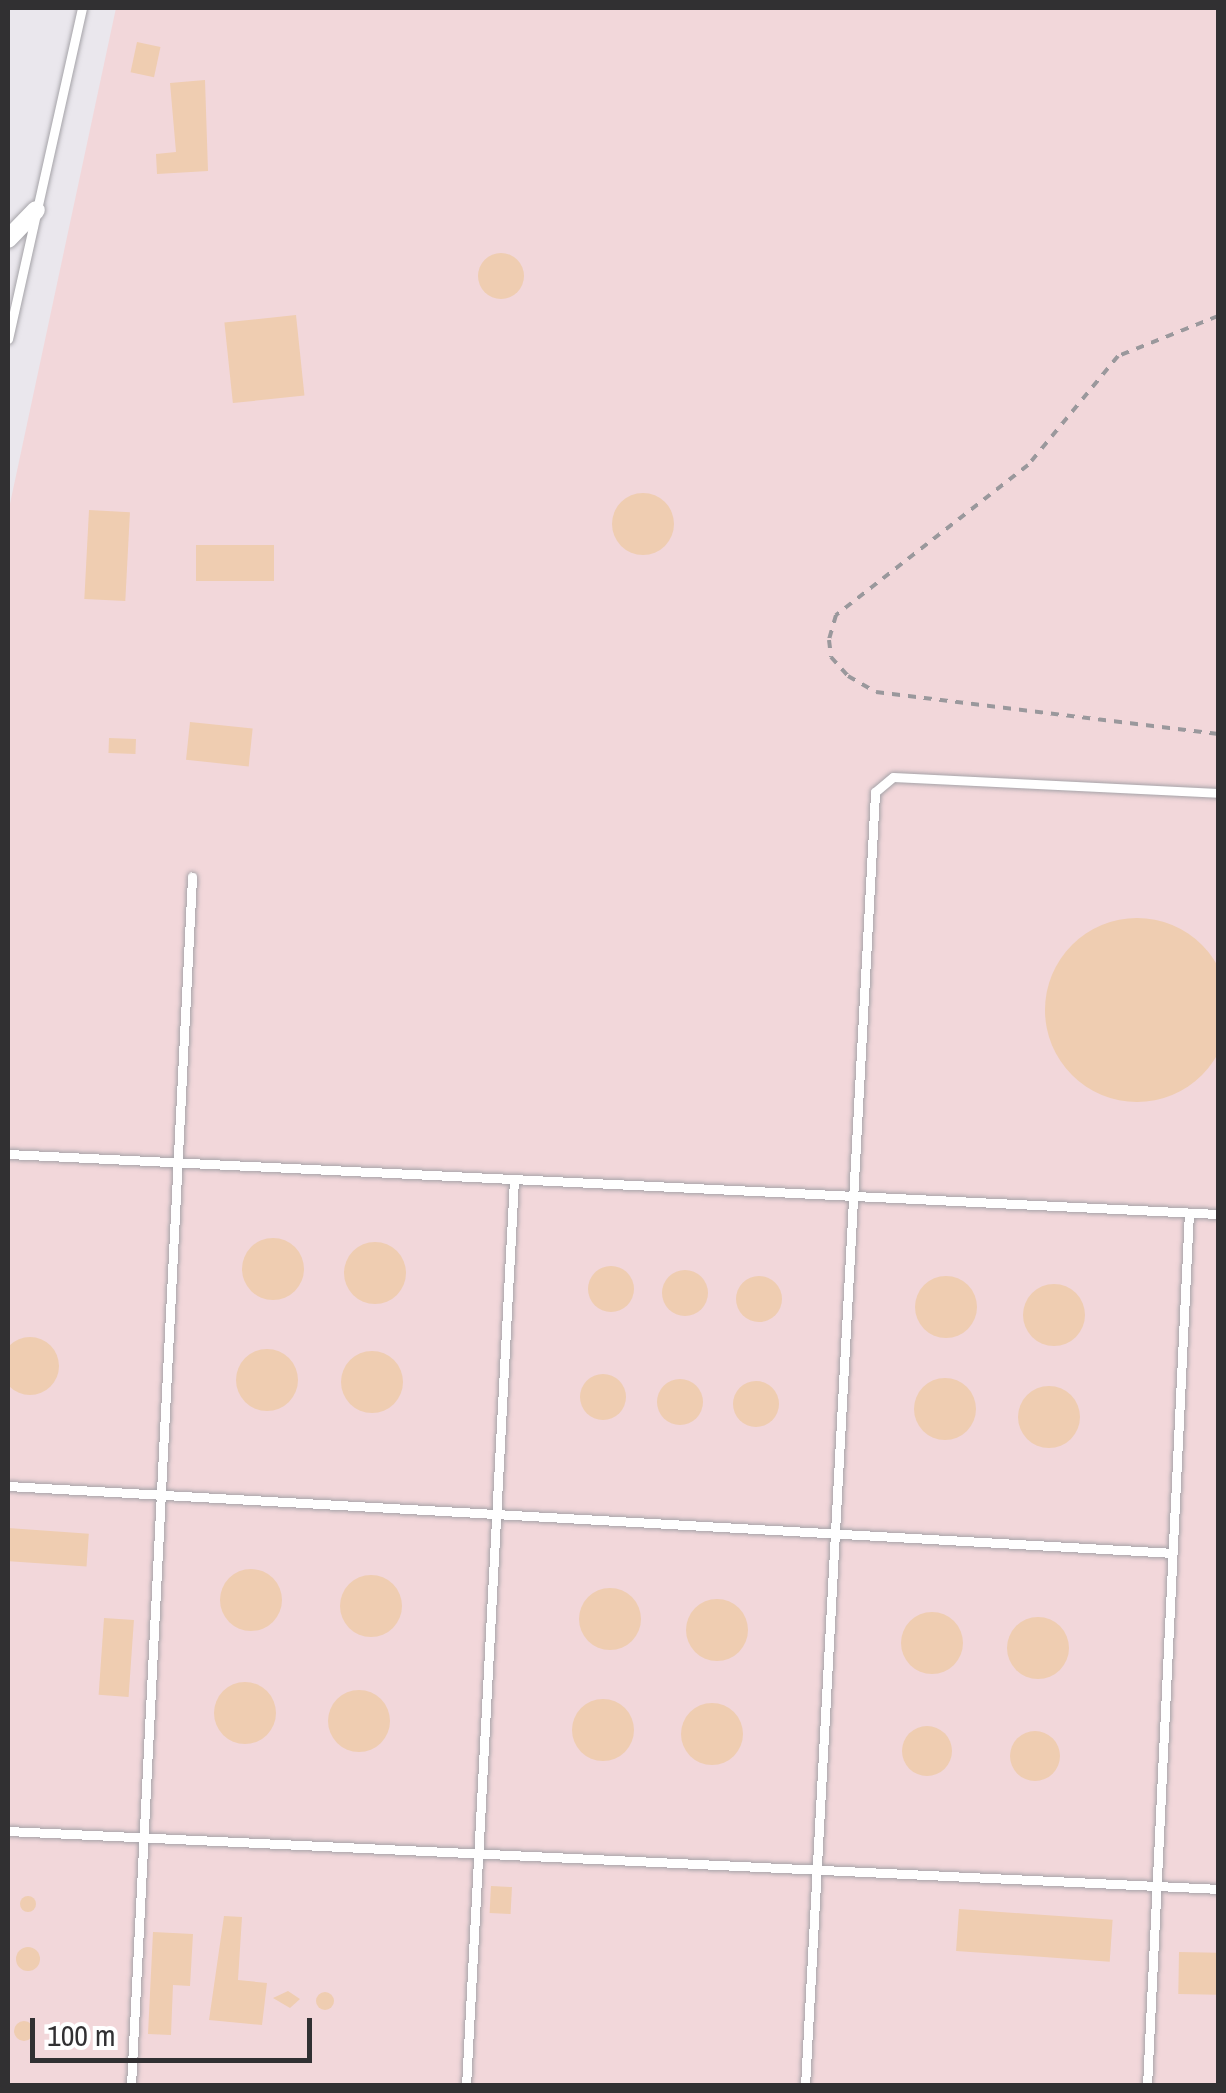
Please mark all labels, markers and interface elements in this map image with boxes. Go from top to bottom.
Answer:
scale bar [35,1998,318,2060]
text: 100 m [47,2015,115,2055]

